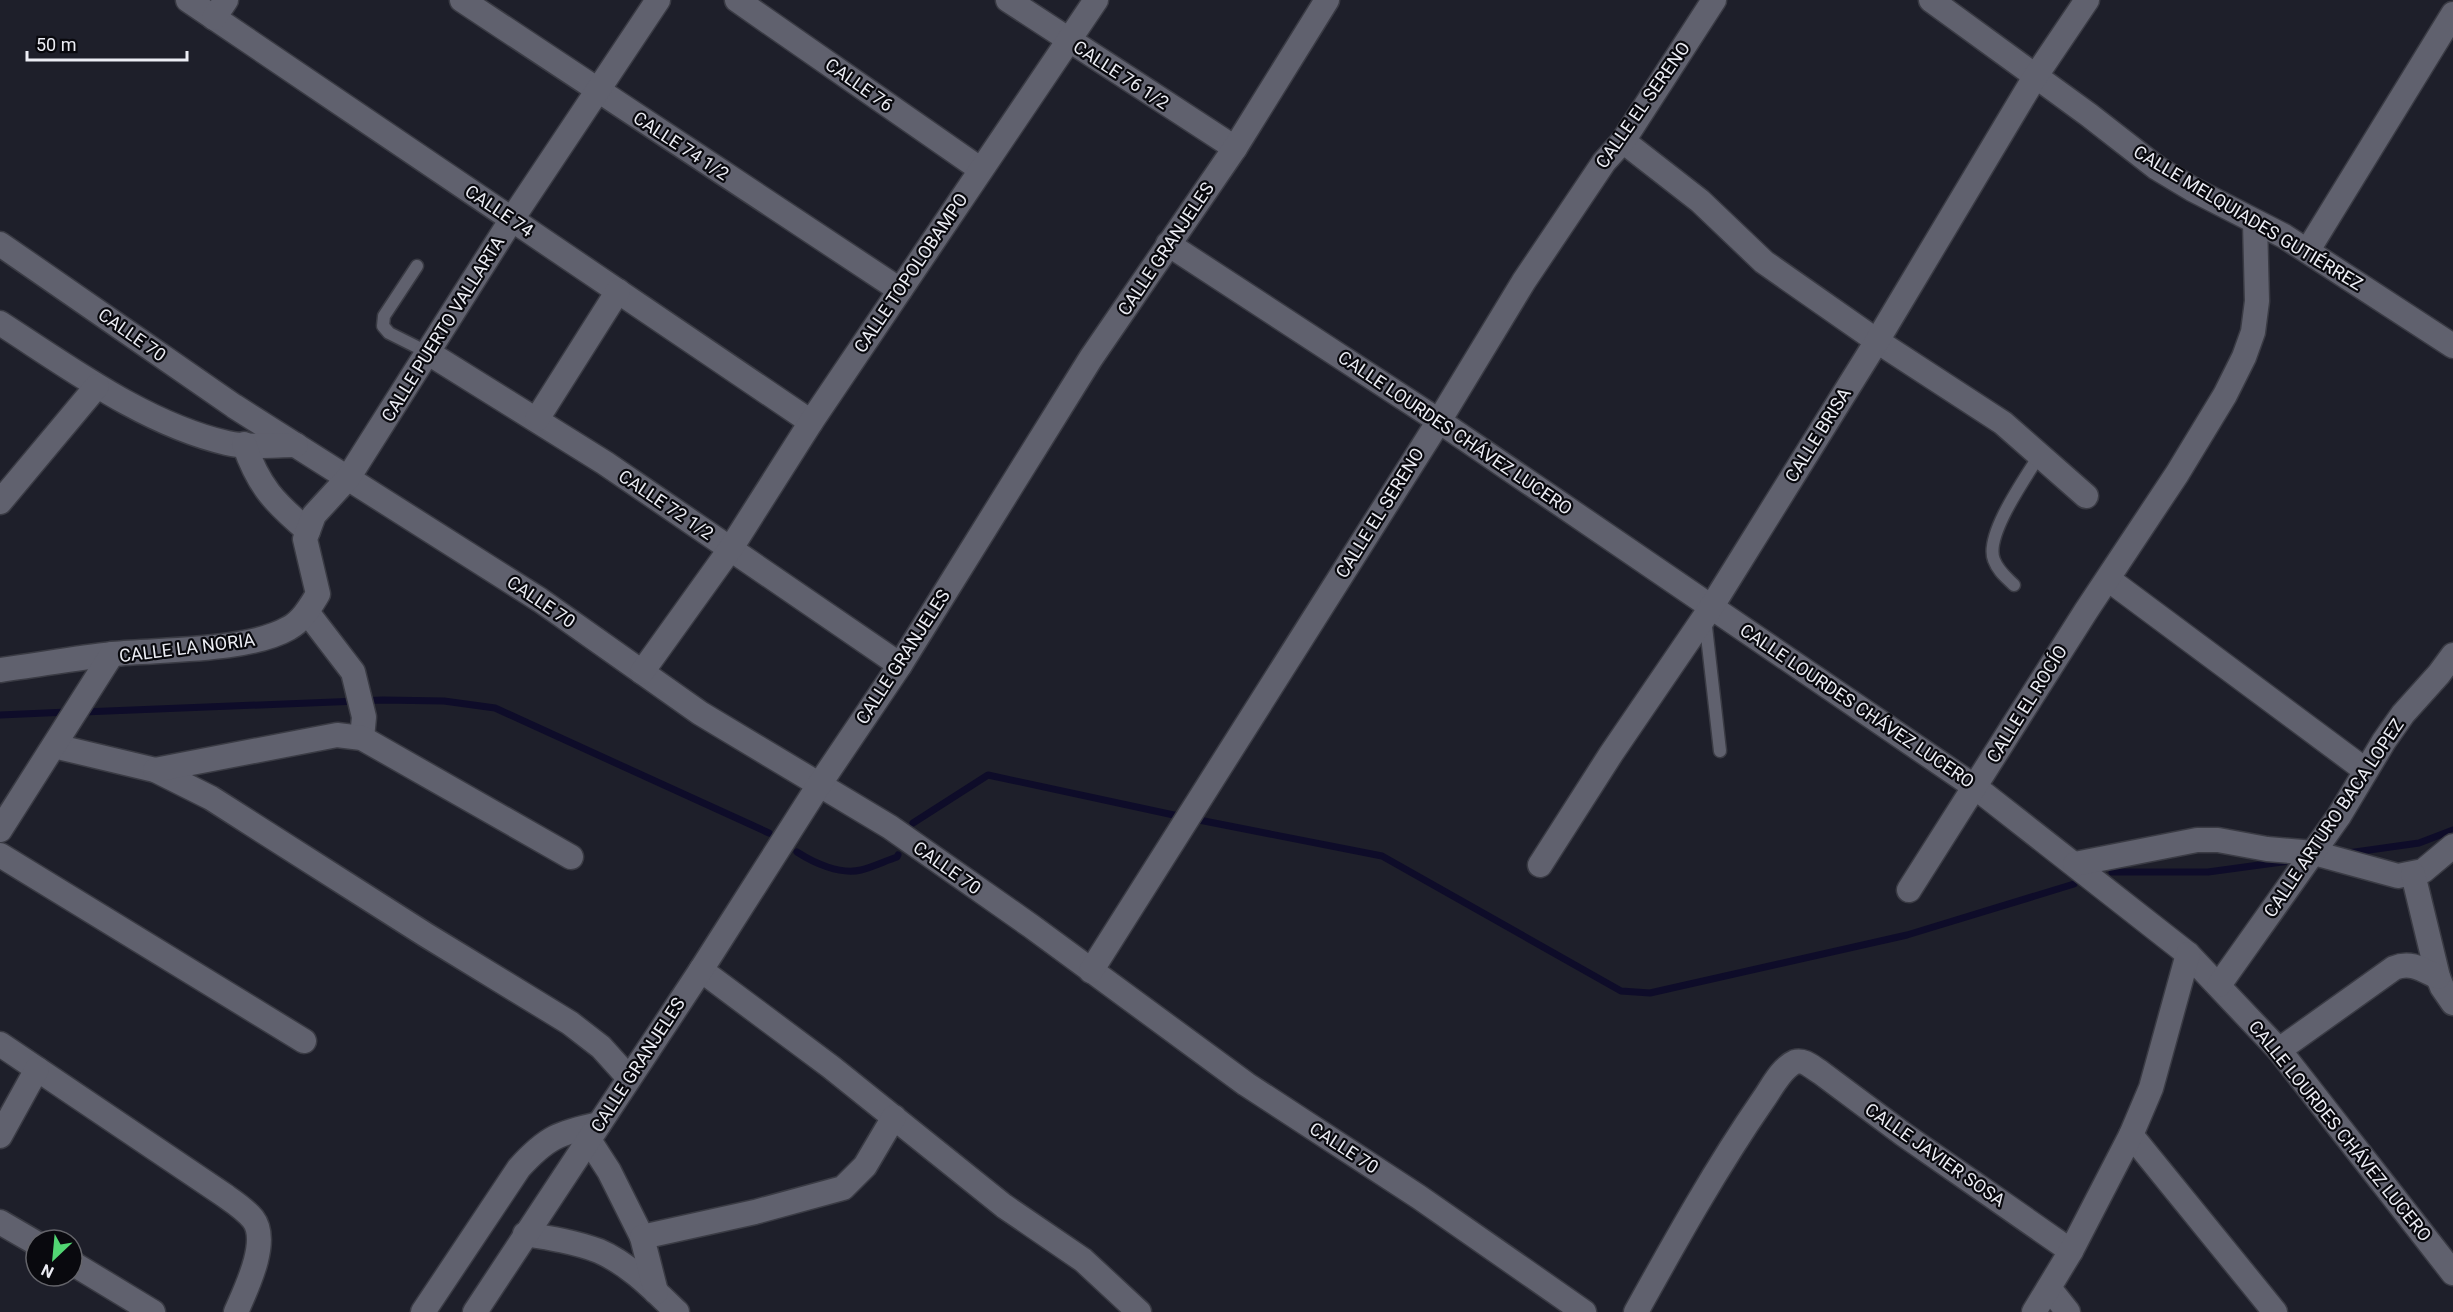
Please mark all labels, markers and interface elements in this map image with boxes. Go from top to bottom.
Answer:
scale bar [27,24,188,62]
text: 50 m [36,34,76,55]
street label: CALLE 76 1/2 [1069,36,1173,113]
street label: CALLE EL SERENO [1591,37,1694,172]
street label: CALLE 76 [821,54,897,115]
street label: CALLE 74 1/2 [629,107,733,184]
street label: CALLE MELQUIADES GUTIÉRREZ [2130,141,2367,295]
street label: CALLE GRANJELES [1113,178,1218,319]
street label: CALLE 74 [461,180,537,241]
street label: CALLE TOPOLOBAMPO [849,189,972,356]
street label: CALLE PUERTO VALLARTA [377,232,508,425]
street label: CALLE 70 [94,304,170,365]
street label: CALLE LOURDES CHÁVEZ LUCERO [1334,346,1576,519]
street label: CALLE BRISA [1780,384,1855,486]
street label: CALLE EL SERENO [1331,444,1428,582]
street label: CALLE 72 1/2 [615,465,718,544]
street label: CALLE 70 [503,571,579,632]
street label: CALLE GRANJELES [851,585,954,728]
street label: CALLE LOURDES CHÁVEZ LUCERO [1736,619,1978,792]
street label: CALLE LA NORIA [118,629,256,666]
street label: CALLE EL ROCÍO [1982,641,2071,766]
street label: CALLE ARTURO BACA LOPEZ [2259,714,2408,921]
street label: CALLE 70 [909,837,985,898]
street label: CALLE GRANJELES [586,993,689,1136]
street label: CALLE LOURDES CHÁVEZ LUCERO [2245,1016,2436,1245]
street label: CALLE JAVIER SOSA [1861,1098,2009,1211]
street label: CALLE 70 [1306,1118,1383,1178]
north arrow [24,1228,84,1288]
text: N [38,1260,57,1282]

